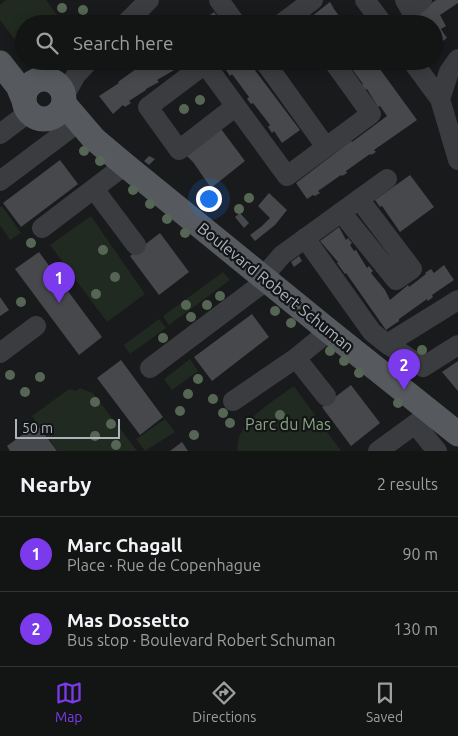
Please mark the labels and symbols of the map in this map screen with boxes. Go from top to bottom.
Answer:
your location [196,186,222,212]
street label: Boulevard Robert Schuman [194,218,358,356]
pin: 1 [43,262,75,303]
pin: 2 [388,349,420,390]
park label: Parc du Mas [245,415,331,433]
scale bar [15,416,120,439]

